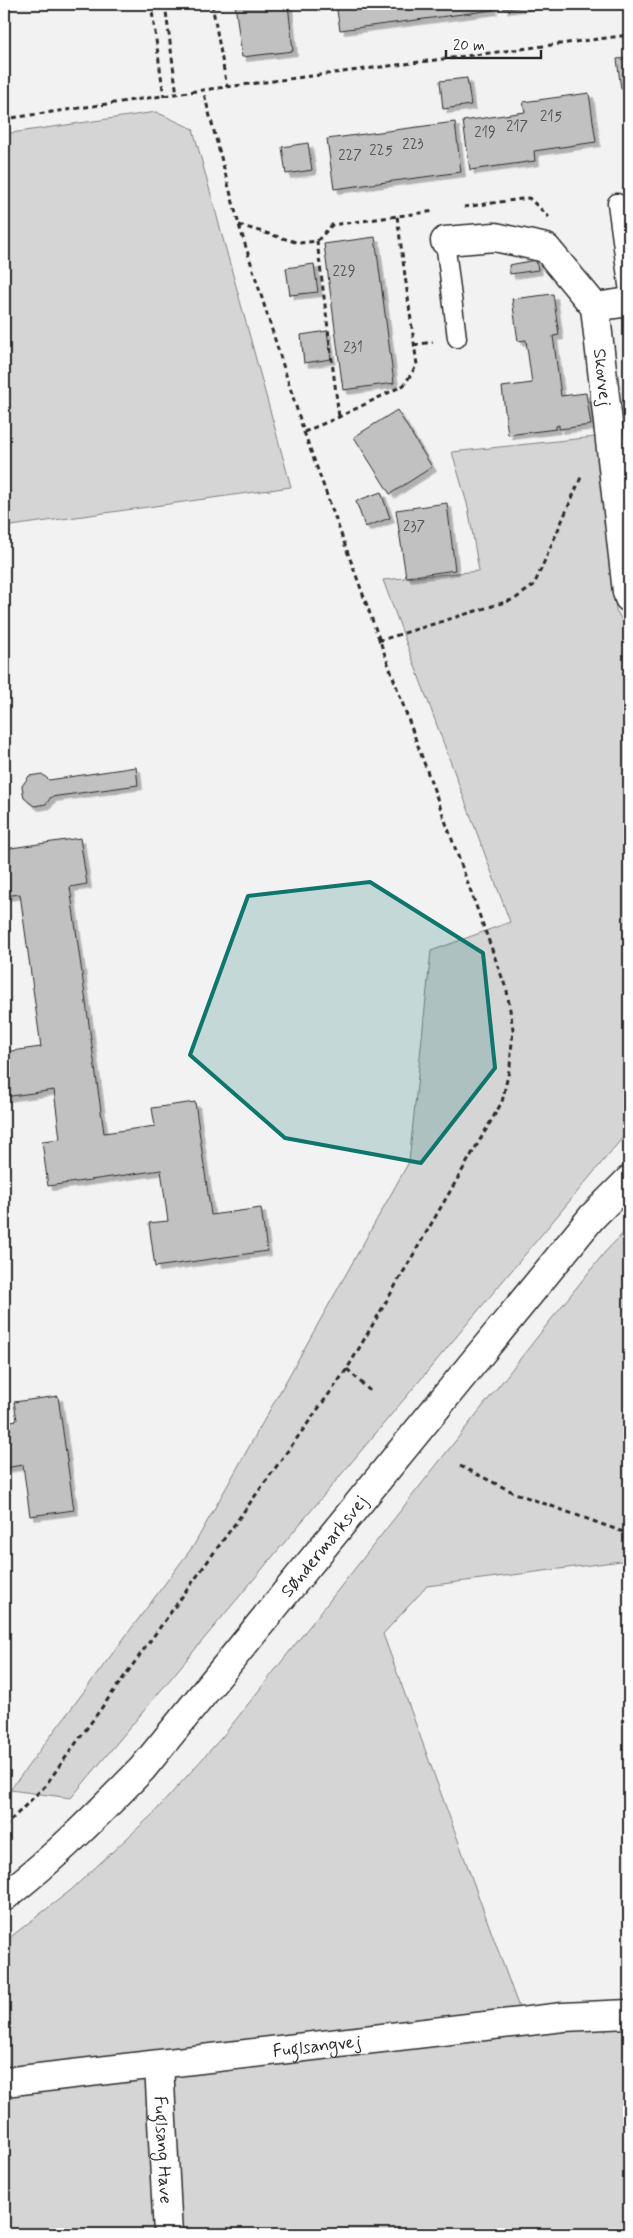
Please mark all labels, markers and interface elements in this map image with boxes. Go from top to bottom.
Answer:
scale bar [446,28,540,60]
text: 20 m [453,36,485,56]
house number: 215 [540,107,562,127]
house number: 217 [506,117,528,137]
house number: 219 [474,123,496,143]
house number: 223 [402,135,424,155]
house number: 225 [369,141,393,161]
house number: 227 [338,146,362,166]
house number: 229 [332,262,356,282]
house number: 231 [343,338,363,358]
street label: Skovvej [587,347,617,408]
house number: 237 [403,517,425,537]
street label: Søndermarksvej [276,1491,373,1603]
street label: Fuglsangvej [272,2030,362,2064]
street label: Fuglsang Have [147,2095,177,2205]

